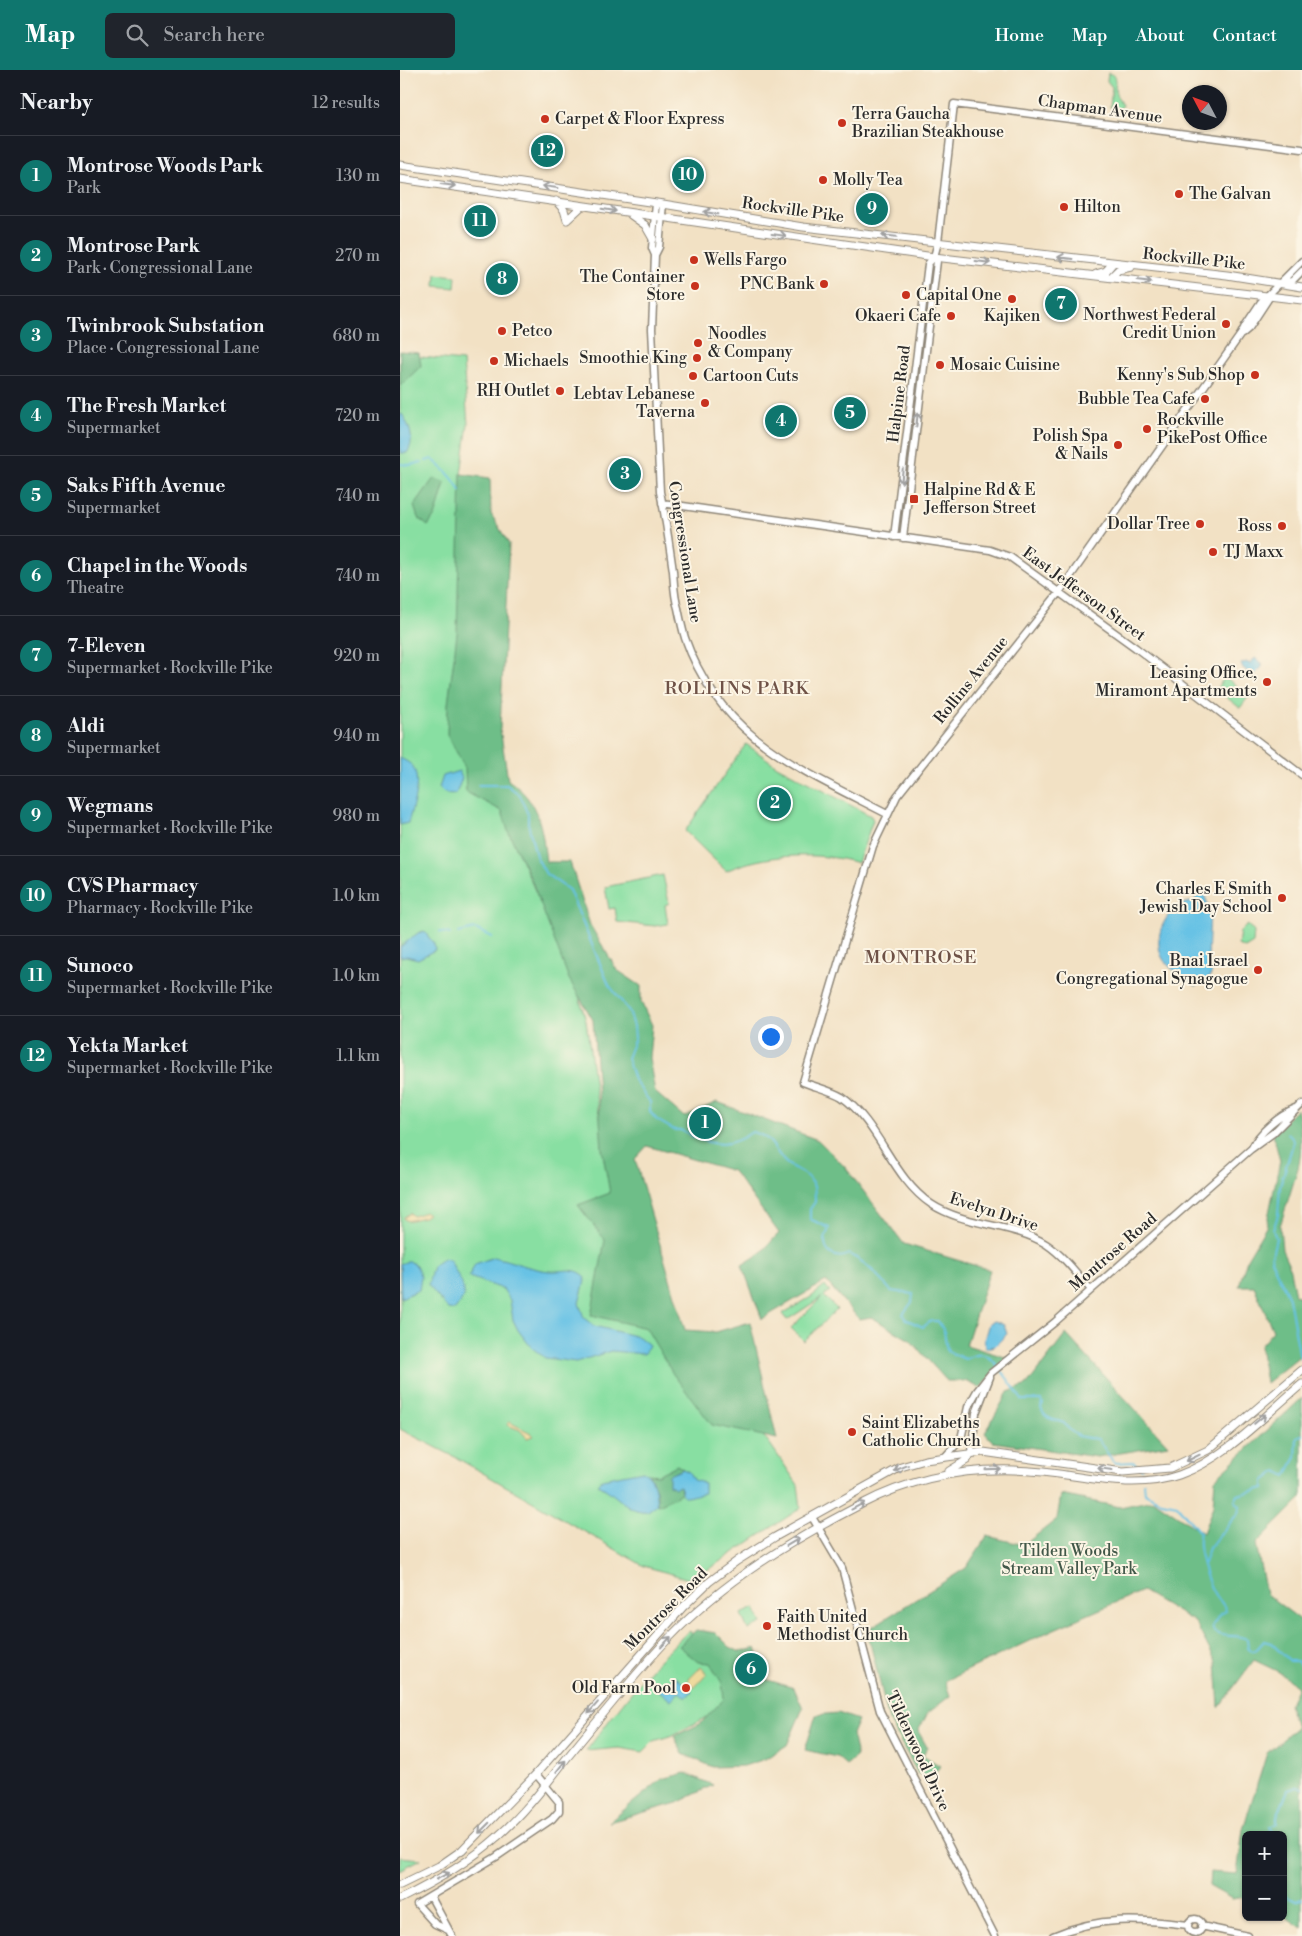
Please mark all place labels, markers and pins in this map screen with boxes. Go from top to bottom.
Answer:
place label: Terra Gaucha Brazilian Steakhouse [851,104,1004,142]
place label: Carpet & Floor Express [555,109,725,129]
marker: Carpet & Floor Express [539,113,551,125]
marker: Terra Gaucha Brazilian Steakhouse [836,117,848,129]
pin: 12 [531,132,563,170]
pin: 10 [672,156,704,194]
place label: Molly Tea [833,170,904,190]
marker: Molly Tea [817,174,829,186]
place label: The Galvan [1189,184,1272,204]
marker: The Galvan [1173,188,1185,200]
pin: 9 [856,190,888,228]
place label: Hilton [1074,197,1121,217]
marker: Hilton [1058,201,1070,213]
pin: 11 [464,202,496,240]
place label: Wells Fargo [703,250,787,270]
marker: Wells Fargo [688,254,700,266]
pin: 8 [486,260,518,298]
place label: The Container Store [580,267,685,305]
place label: PNC Bank [740,274,816,294]
marker: PNC Bank [818,278,830,290]
marker: The Container Store [689,280,701,292]
place label: Capital One [916,285,1002,305]
pin: 7 [1045,285,1077,323]
marker: Capital One [900,289,912,301]
marker: Kajiken [1006,293,1018,305]
place label: Northwest Federal Credit Union [1083,305,1216,343]
place label: Okaeri Cafe [855,306,941,326]
place label: Kajiken [984,306,1041,326]
marker: Okaeri Cafe [945,310,957,322]
marker: Northwest Federal Credit Union [1220,318,1232,330]
place label: Petco [512,321,553,341]
place label: Noodles & Company [708,324,793,362]
marker: Petco [496,325,508,337]
marker: Noodles & Company [692,337,704,349]
place label: Smoothie King [579,348,688,368]
place label: Michaels [504,351,569,371]
marker: Smoothie King [691,352,703,364]
marker: Michaels [488,355,500,367]
place label: Mosaic Cuisine [950,355,1060,375]
marker: Mosaic Cuisine [934,359,946,371]
place label: Kenny's Sub Shop [1117,365,1245,385]
place label: Cartoon Cuts [703,366,799,386]
marker: Kenny's Sub Shop [1249,369,1261,381]
marker: Cartoon Cuts [687,370,699,382]
place label: RH Outlet [477,381,550,401]
place label: Lebtav Lebanese Taverna [573,384,696,422]
marker: RH Outlet [554,385,566,397]
place label: Bubble Tea Cafe [1077,389,1195,409]
marker: Bubble Tea Cafe [1199,393,1211,405]
pin: 5 [834,394,866,432]
marker: Lebtav Lebanese Taverna [699,397,711,409]
pin: 4 [765,402,797,440]
place label: Rockville PikePost Office [1157,410,1268,448]
marker: Rockville PikePost Office [1141,423,1153,435]
place label: Polish Spa & Nails [1033,426,1109,464]
marker: Polish Spa & Nails [1112,439,1124,451]
pin: 3 [609,455,641,493]
place label: Halpine Rd & E Jefferson Street [923,480,1037,518]
marker: Halpine Rd & E Jefferson Street [908,493,920,505]
place label: Dollar Tree [1107,514,1190,534]
place label: Ross [1238,516,1272,536]
marker: Dollar Tree [1194,518,1206,530]
marker: Ross [1276,520,1288,532]
place label: TJ Maxx [1223,542,1284,562]
marker: TJ Maxx [1207,546,1219,558]
place label: Leasing Office, Miramont Apartments [1095,663,1257,701]
marker: Leasing Office, Miramont Apartments [1261,676,1273,688]
pin: 2 [759,784,791,822]
place label: Charles E Smith Jewish Day School [1139,879,1272,917]
marker: Charles E Smith Jewish Day School [1276,892,1288,904]
place label: Bnai Israel Congregational Synagogue [1056,951,1248,989]
marker: Bnai Israel Congregational Synagogue [1252,964,1264,976]
pin: 1 [689,1104,721,1142]
place label: Saint Elizabeths Catholic Church [862,1413,981,1451]
marker: Saint Elizabeths Catholic Church [846,1426,858,1438]
place label: Faith United Methodist Church [777,1607,908,1645]
marker: Faith United Methodist Church [761,1620,773,1632]
pin: 6 [735,1650,767,1688]
place label: Old Farm Pool [572,1678,676,1698]
marker: Old Farm Pool [680,1682,692,1694]

